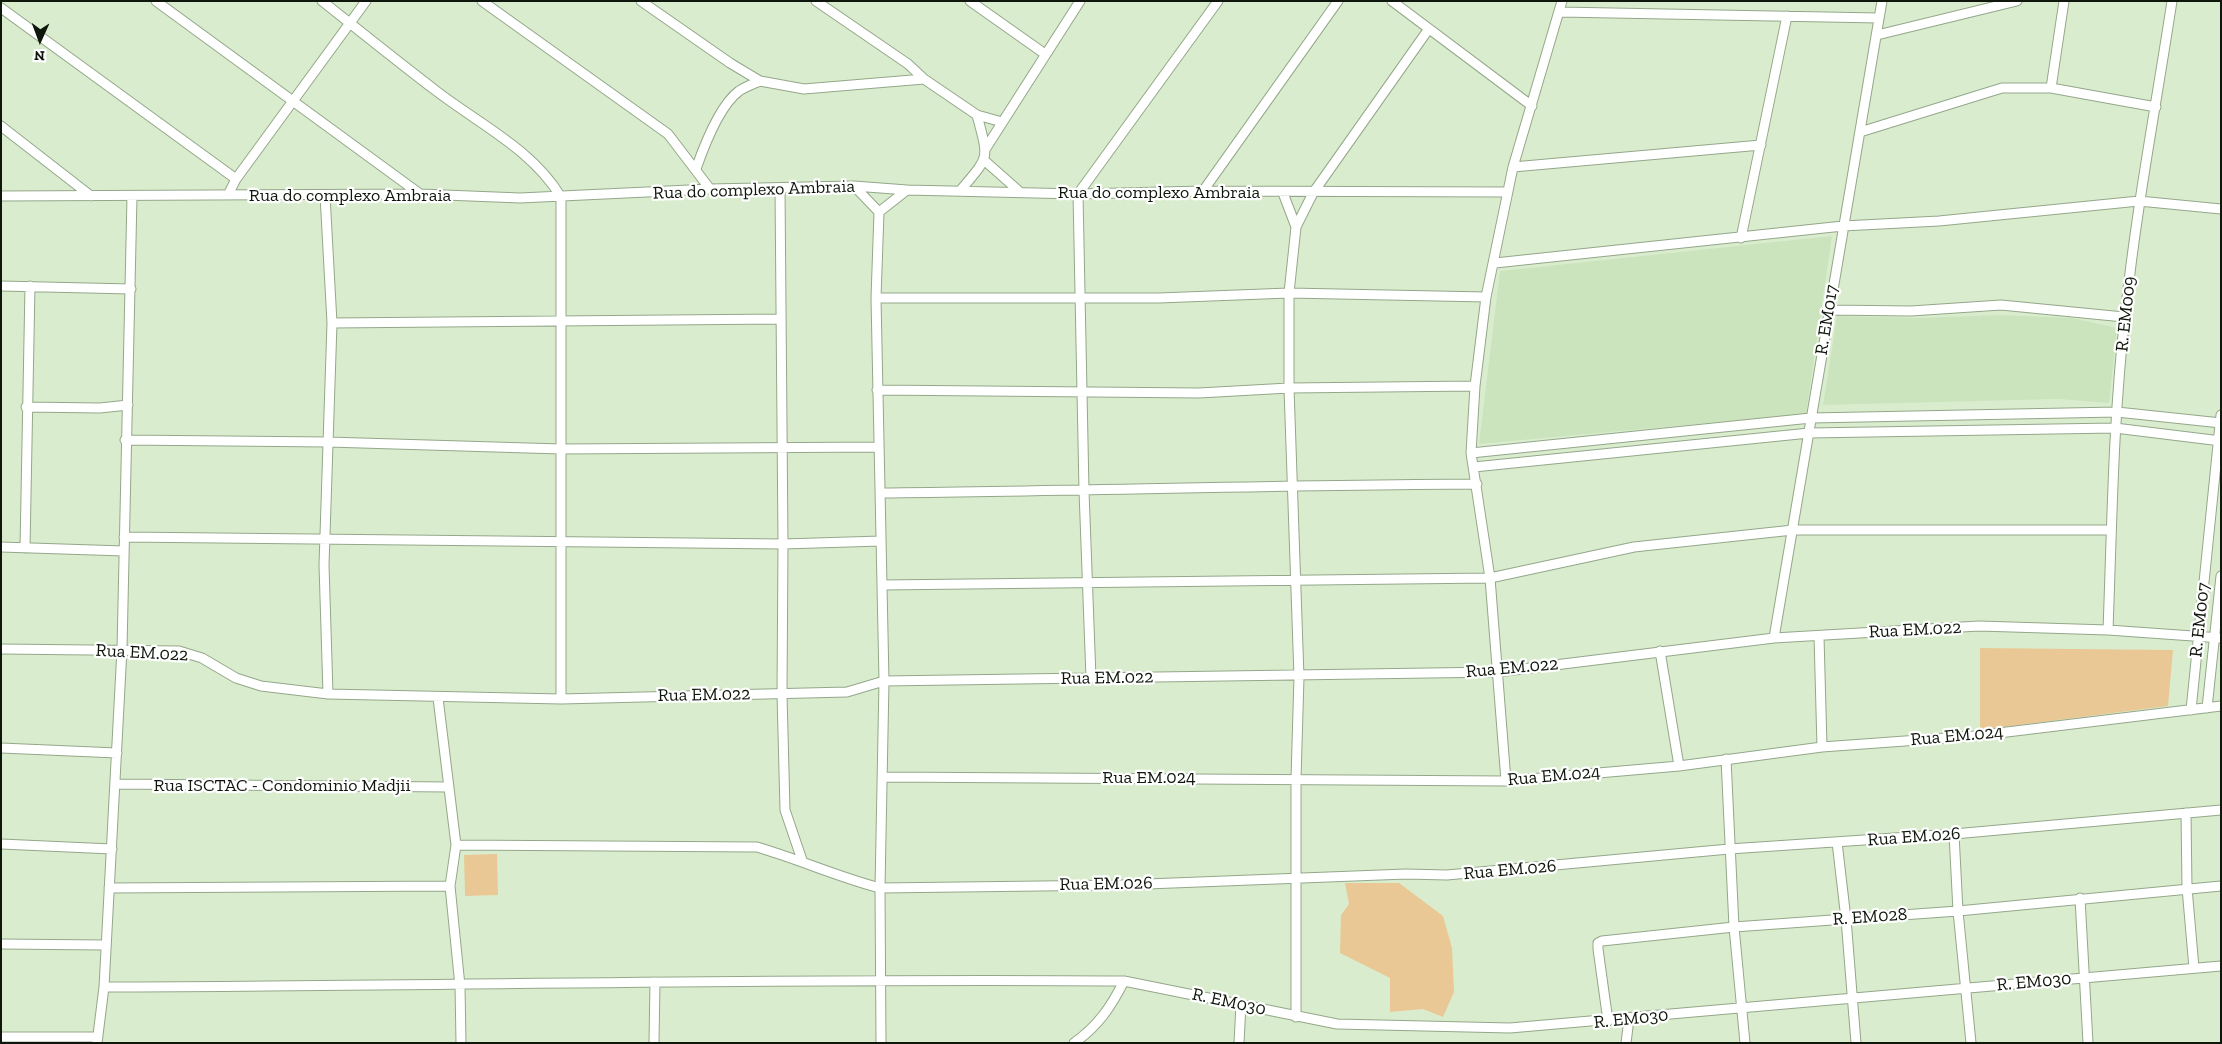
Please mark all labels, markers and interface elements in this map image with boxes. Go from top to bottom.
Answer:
north arrow [15,15,65,65]
text: N [34,47,45,64]
street label: Rua do complexo Ambraia [653,176,855,204]
street label: Rua do complexo Ambraia [1058,182,1260,204]
street label: Rua do complexo Ambraia [249,185,451,207]
street label: R. EM009 [2111,275,2141,353]
street label: R. EM017 [1811,283,1843,357]
street label: R. EM007 [2185,582,2215,658]
street label: Rua EM.022 [1868,617,1962,643]
street label: Rua EM.022 [95,640,189,666]
street label: Rua EM.022 [1465,653,1559,683]
street label: Rua EM.022 [1060,666,1154,690]
street label: Rua EM.022 [657,683,751,707]
street label: Rua EM.024 [1910,721,2004,751]
street label: Rua EM.024 [1507,761,1601,791]
street label: Rua EM.024 [1102,767,1196,789]
street label: Rua ISCTAC - Condominio Madjii [154,775,410,797]
street label: Rua EM.026 [1867,823,1961,851]
street label: Rua EM.026 [1463,855,1557,885]
street label: Rua EM.026 [1059,872,1153,896]
street label: R. EM028 [1832,904,1908,930]
street label: R. EM030 [1996,968,2072,996]
street label: R. EM030 [1190,984,1268,1020]
street label: R. EM030 [1593,1004,1669,1034]

